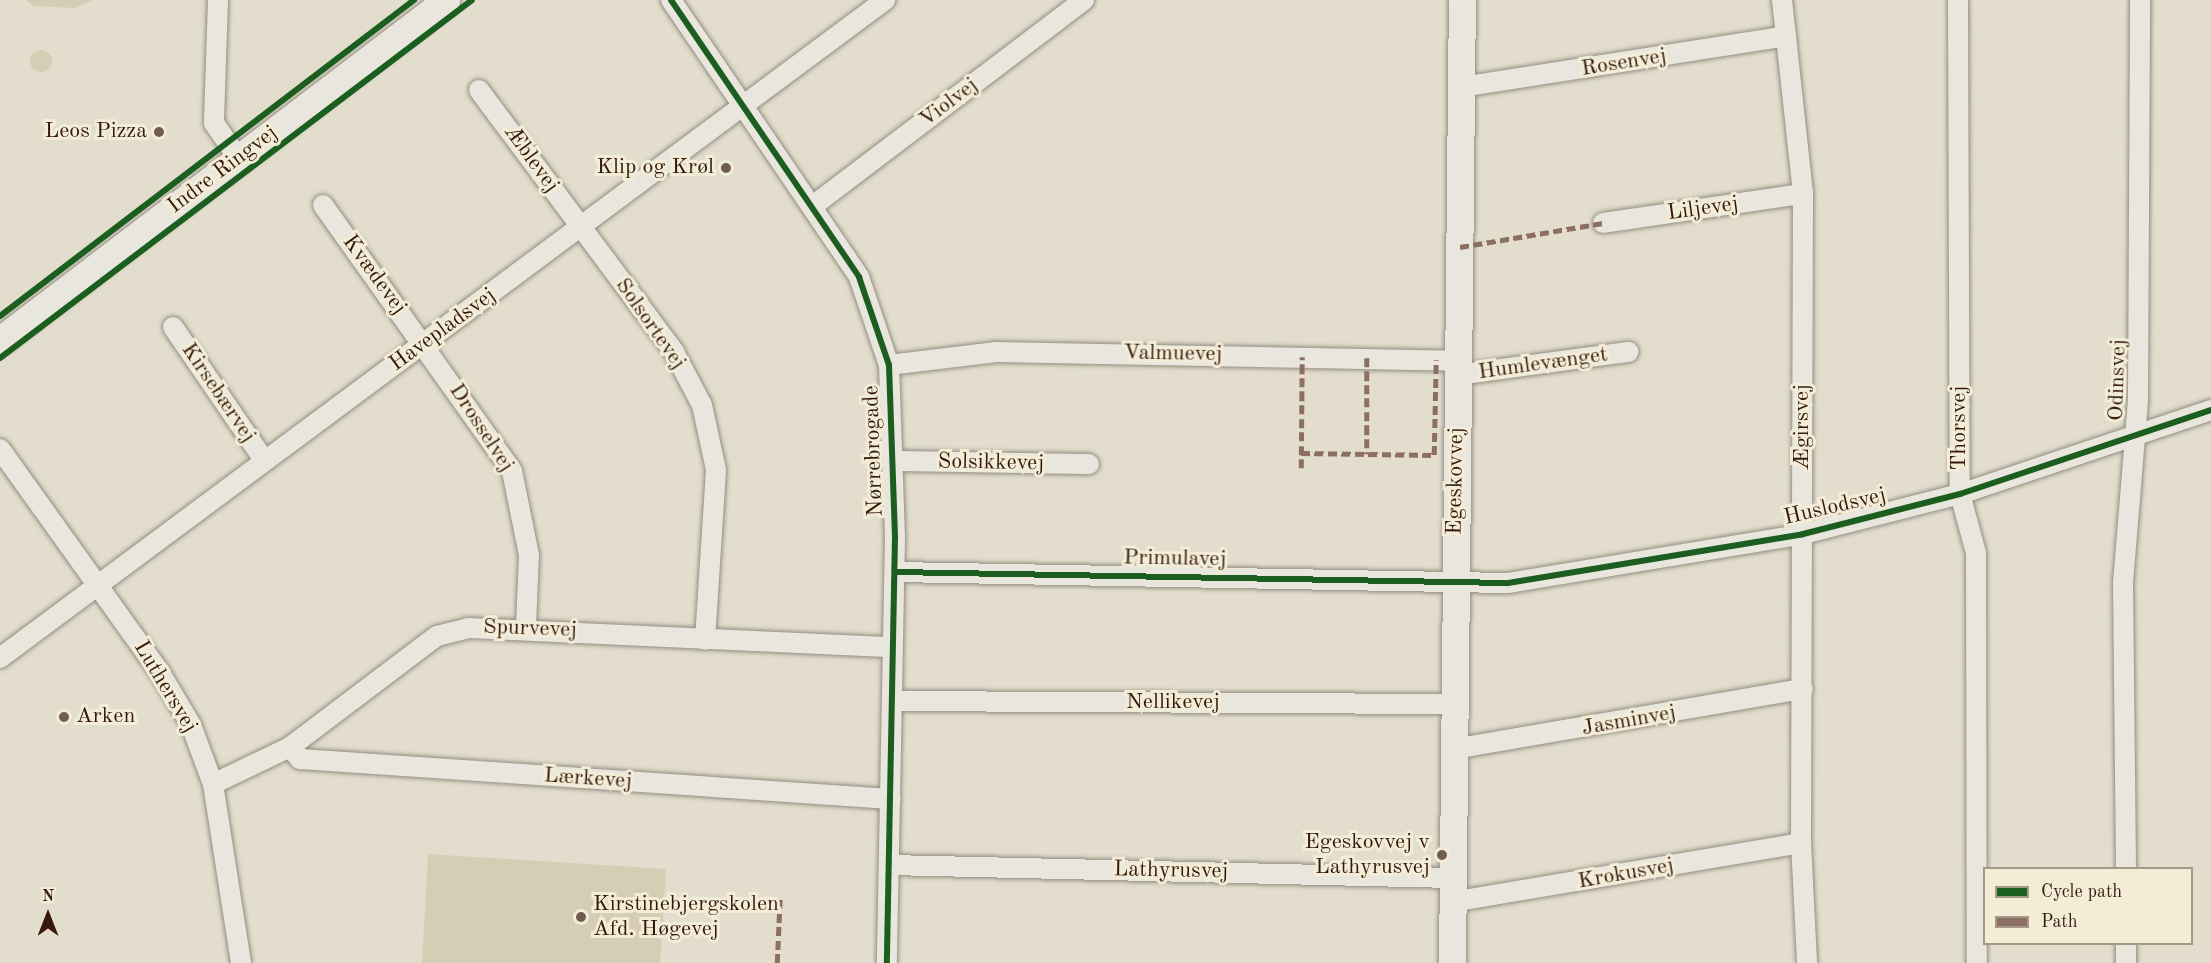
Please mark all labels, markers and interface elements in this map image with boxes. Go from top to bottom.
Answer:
street label: Rosenvej [1579,43,1669,83]
street label: Violvej [914,72,984,134]
place label: Leos Pizza [44,119,147,145]
street label: Indre Ringvej [163,120,283,220]
street label: Æblevej [498,120,564,198]
marker: Leos Pizza [152,125,166,139]
place label: Klip og Krøl [596,155,714,181]
marker: Klip og Krøl [719,161,733,175]
street label: Liljevej [1666,191,1740,227]
street label: Kvædevej [336,230,412,320]
street label: Solsortevej [609,273,691,375]
street label: Havepladsvej [385,283,501,377]
street label: Kirsebærvej [175,338,261,448]
street label: Odinsvej [2103,339,2133,421]
street label: Valmuevej [1123,340,1223,368]
street label: Humlevænget [1477,342,1609,386]
street label: Drosselvej [443,379,519,477]
street label: Ægirsvej [1790,384,1816,470]
street label: Nørrebrogade [859,385,889,517]
street label: Thorsvej [1947,386,1973,470]
street label: Egeskovvej [1442,427,1470,535]
street label: Solsikkevej [937,449,1045,477]
street label: Huslodsvej [1781,482,1889,532]
street label: Primulavej [1123,545,1227,573]
street label: Spurvevej [482,614,578,644]
street label: Luthersvej [127,636,203,738]
street label: Nellikevej [1126,690,1220,716]
street label: Jasminvej [1580,700,1678,742]
place label: Arken [76,704,135,730]
marker: Arken [57,710,71,724]
street label: Lærkevej [543,763,633,795]
place label: Egeskovvej v Lathyrusvej [1305,829,1430,880]
marker: Egeskovvej v Lathyrusvej [1435,848,1449,862]
street label: Krokusvej [1576,853,1676,895]
street label: Lathyrusvej [1113,857,1229,885]
legend [1983,867,2193,945]
text: Cycle path [2041,883,2122,901]
north arrow [18,885,78,945]
text: N [42,889,54,905]
place label: Kirstinebjergskolen Afd. Høgevej [593,891,779,942]
marker: Kirstinebjergskolen Afd. Høgevej [574,910,588,924]
text: Path [2041,913,2077,931]

